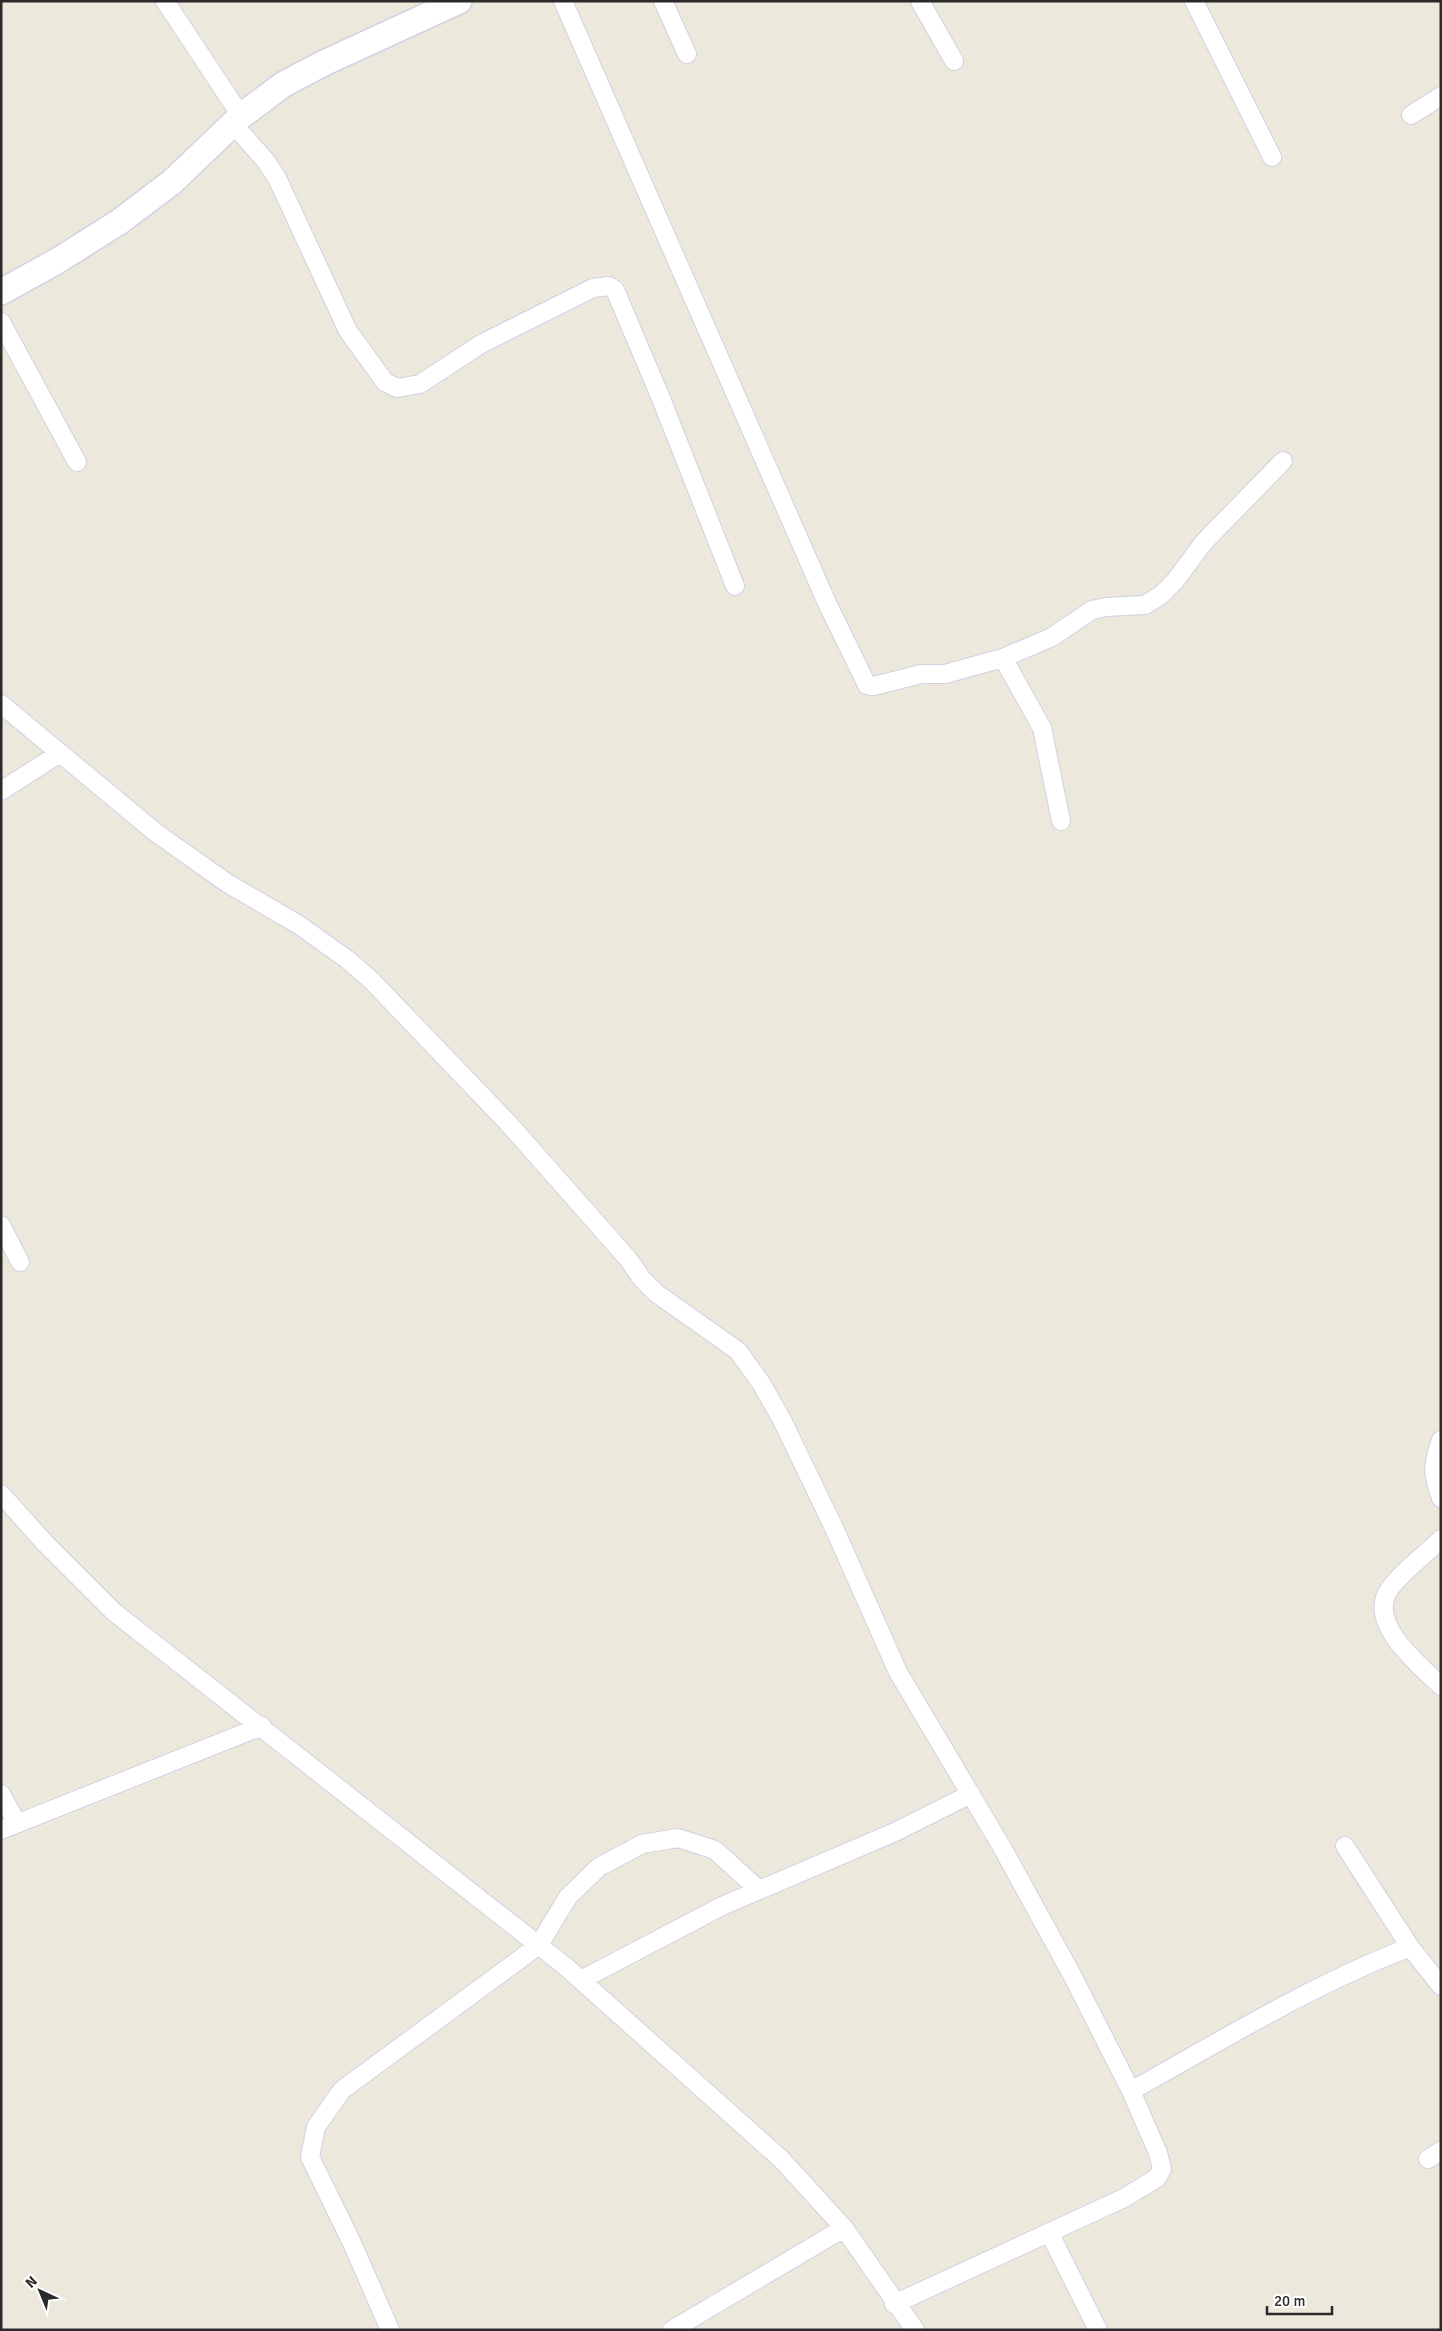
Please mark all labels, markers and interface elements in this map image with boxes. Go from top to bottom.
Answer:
north arrow [15,2266,65,2316]
text: N [22,2273,41,2292]
scale bar [1267,2284,1332,2316]
text: 20 m [1274,2292,1305,2310]

